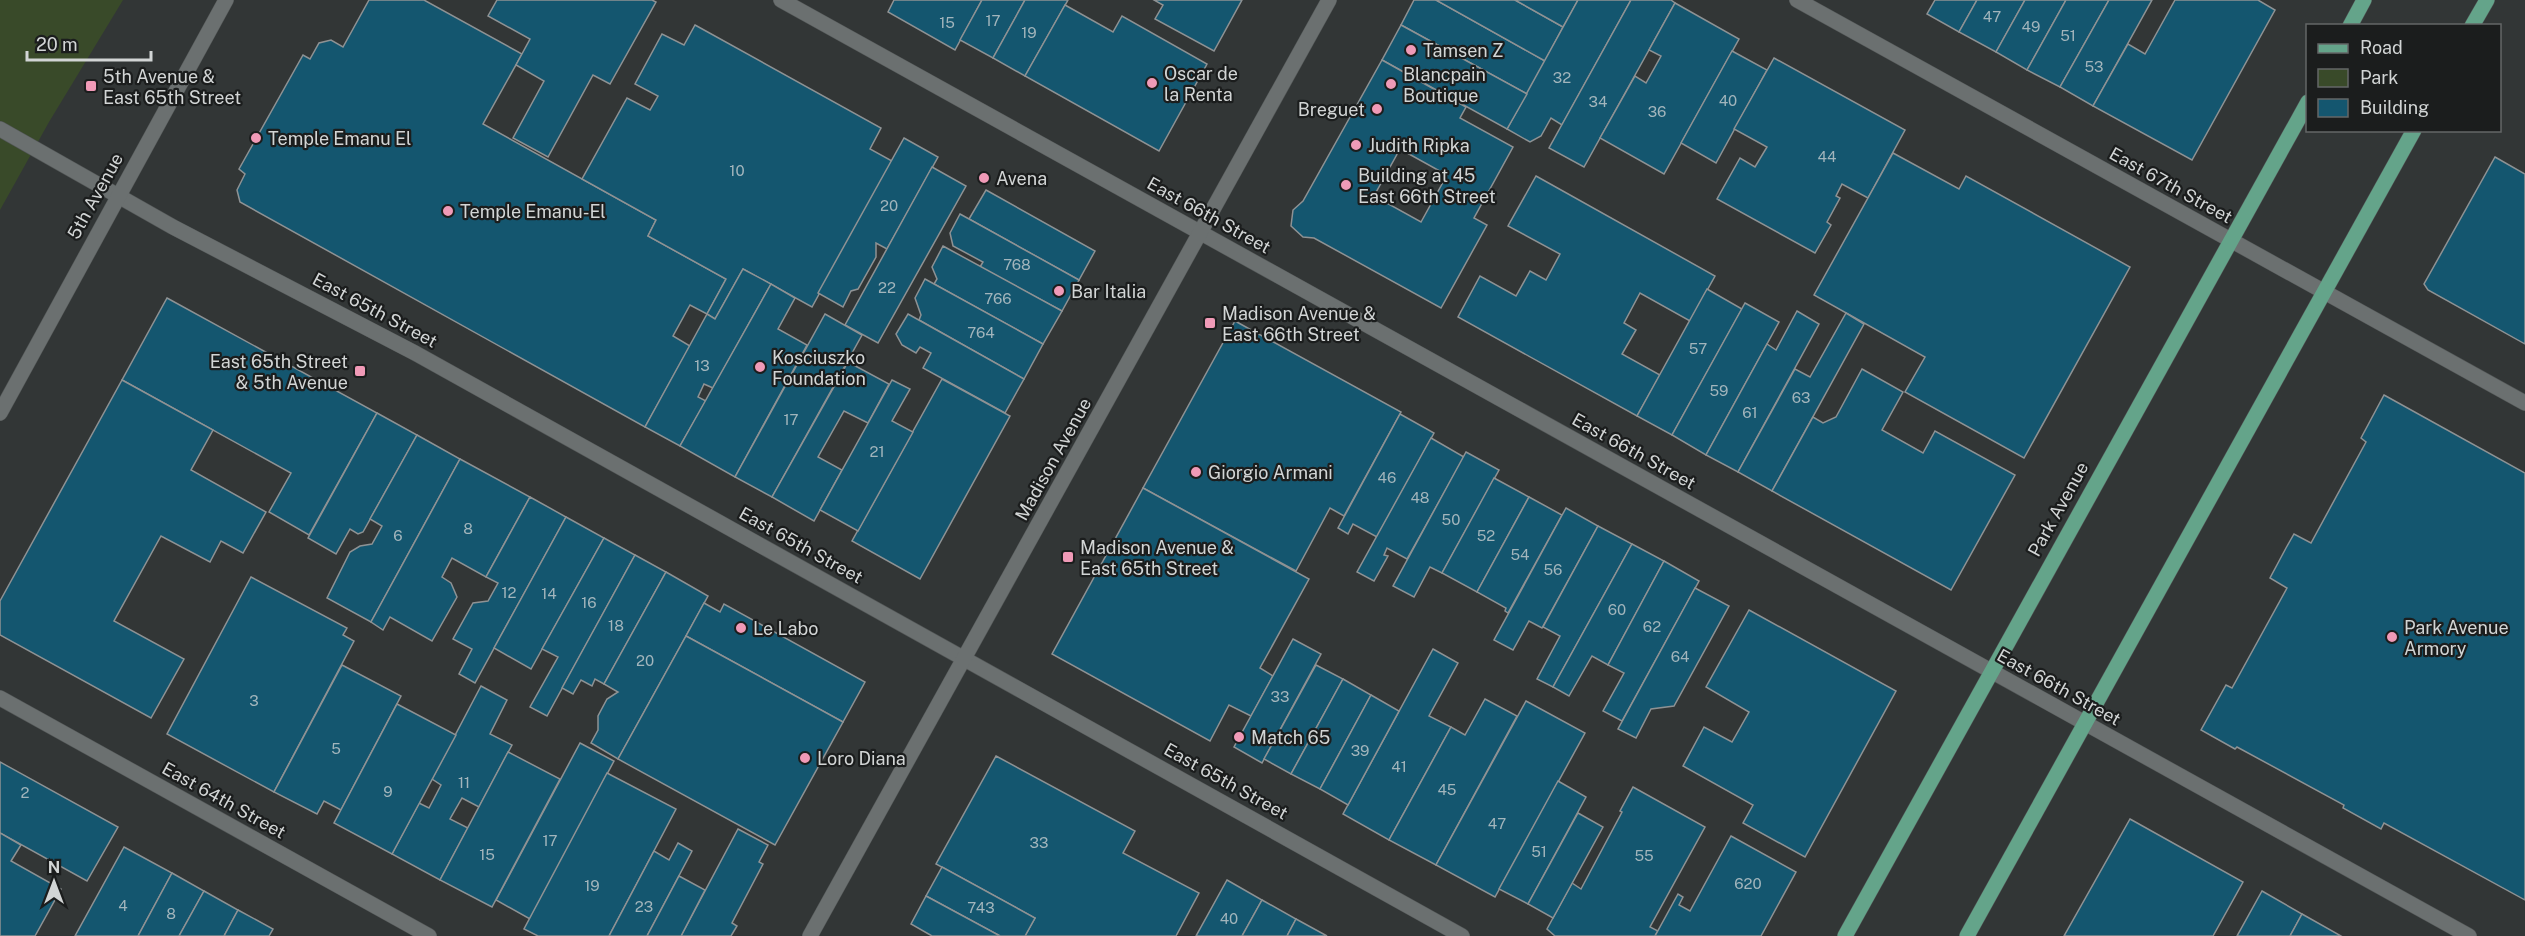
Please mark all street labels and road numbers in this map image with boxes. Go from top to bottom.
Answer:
street label: East 67th Street [2106,143,2236,227]
street label: 5th Avenue [63,149,127,243]
street label: East 66th Street [1144,172,1274,258]
street label: East 65th Street [309,268,441,352]
street label: Madison Avenue [1011,394,1095,524]
street label: East 66th Street [1569,408,1699,494]
street label: Park Avenue [2023,458,2093,560]
street label: East 65th Street [735,502,867,588]
street label: East 66th Street [1994,644,2124,730]
street label: East 65th Street [1160,738,1292,824]
street label: East 64th Street [159,757,289,843]

